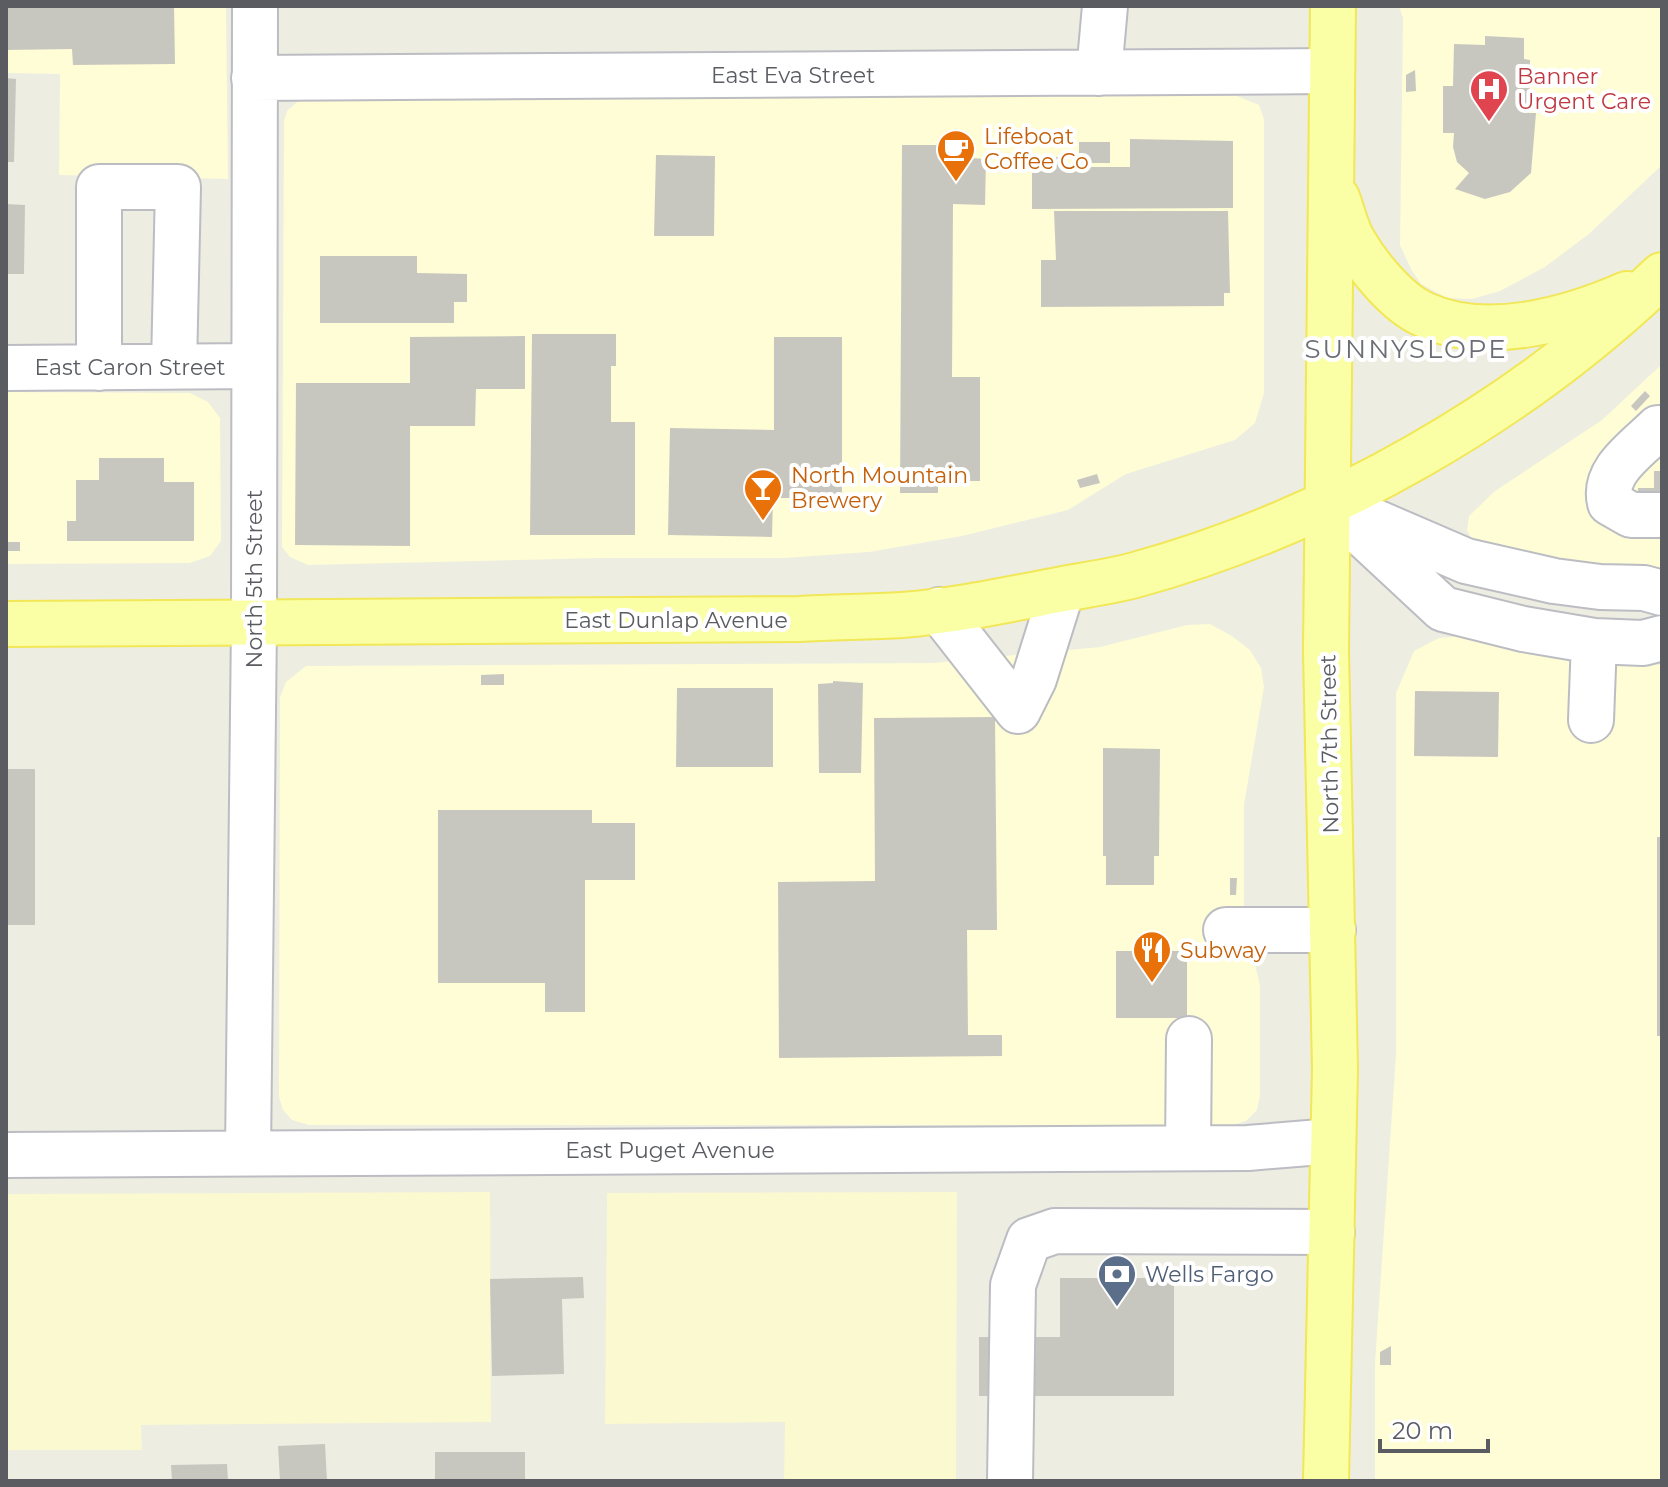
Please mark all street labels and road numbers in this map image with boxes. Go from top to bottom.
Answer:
street label: East Eva Street [711,62,875,89]
street label: East Caron Street [35,354,225,381]
street label: North 5th Street [241,489,268,668]
street label: East Dunlap Avenue [564,607,788,634]
street label: North 7th Street [1314,654,1345,834]
street label: East Puget Avenue [565,1137,775,1164]

